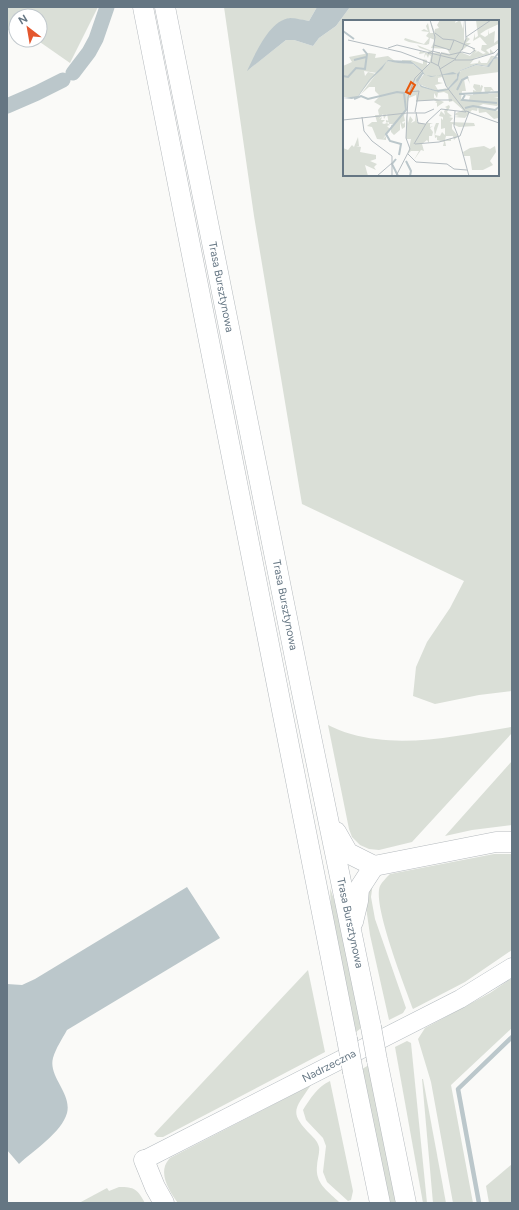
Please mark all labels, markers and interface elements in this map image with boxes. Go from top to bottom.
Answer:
north arrow [8,8,48,48]
text: N [16,12,30,28]
inset map [343,20,499,176]
street label: Trasa Bursztynowa [206,241,236,333]
street label: Trasa Bursztynowa [270,559,300,651]
street label: Trasa Bursztynowa [334,877,366,969]
street label: Nadrzeczna [300,1047,358,1085]

